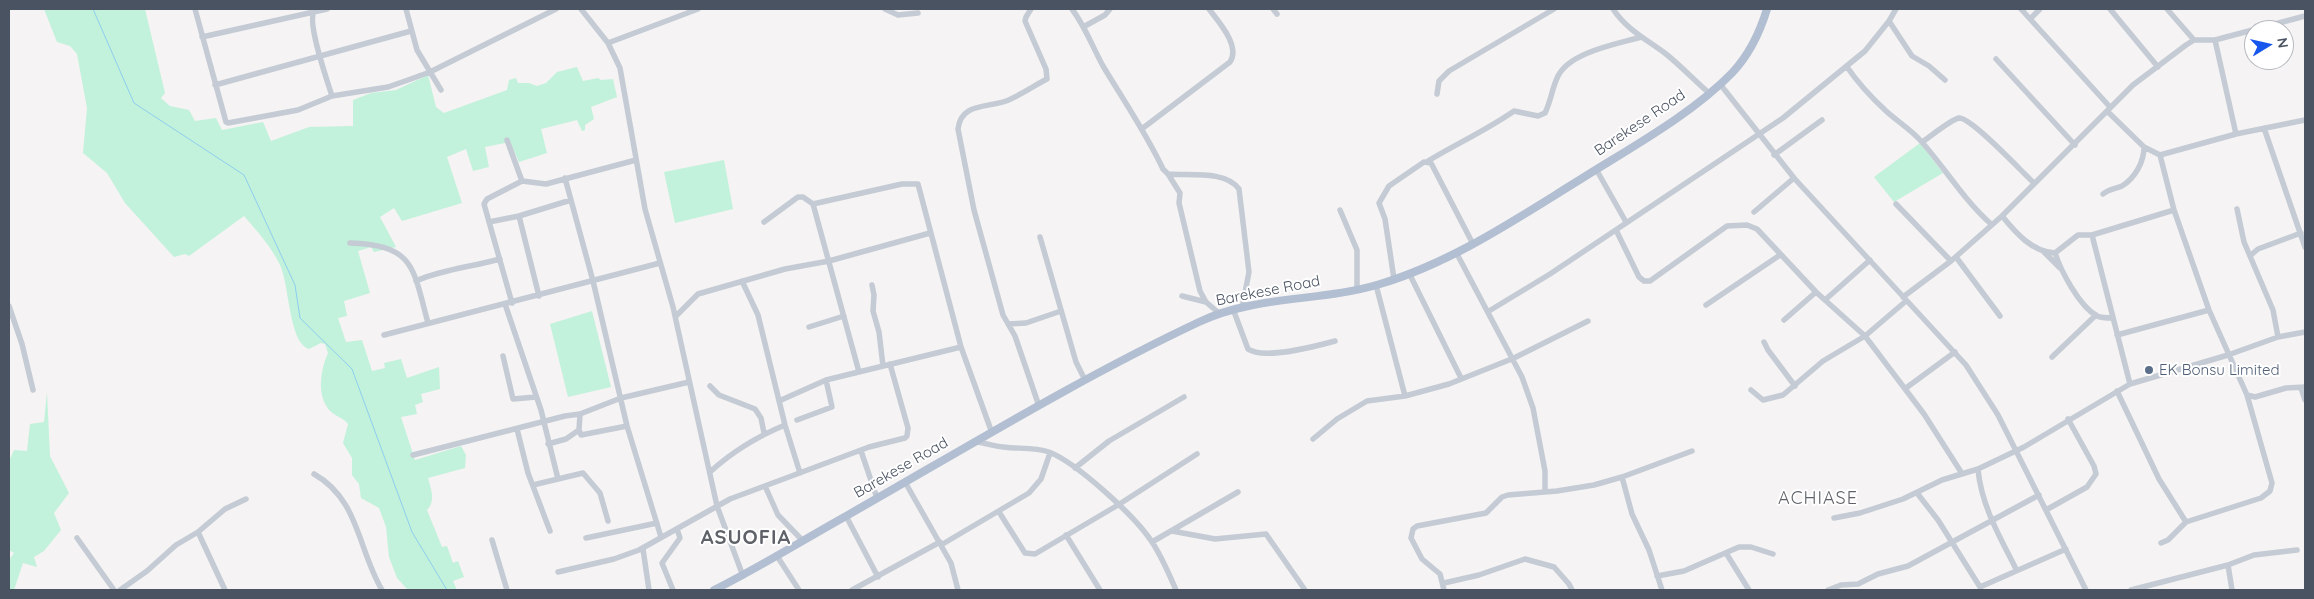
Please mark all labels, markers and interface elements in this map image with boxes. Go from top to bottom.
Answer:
north arrow [2244,20,2294,70]
text: N [2273,36,2293,49]
street label: Barekese Road [1591,86,1689,160]
street label: Barekese Road [1214,272,1322,310]
place label: EK Bonsu Limited [2159,361,2280,379]
marker: EK Bonsu Limited [2143,364,2155,376]
street label: Barekese Road [851,434,951,502]
district label: ACHIASE [1777,488,1859,510]
district label: ASUOFIA [700,526,792,550]

